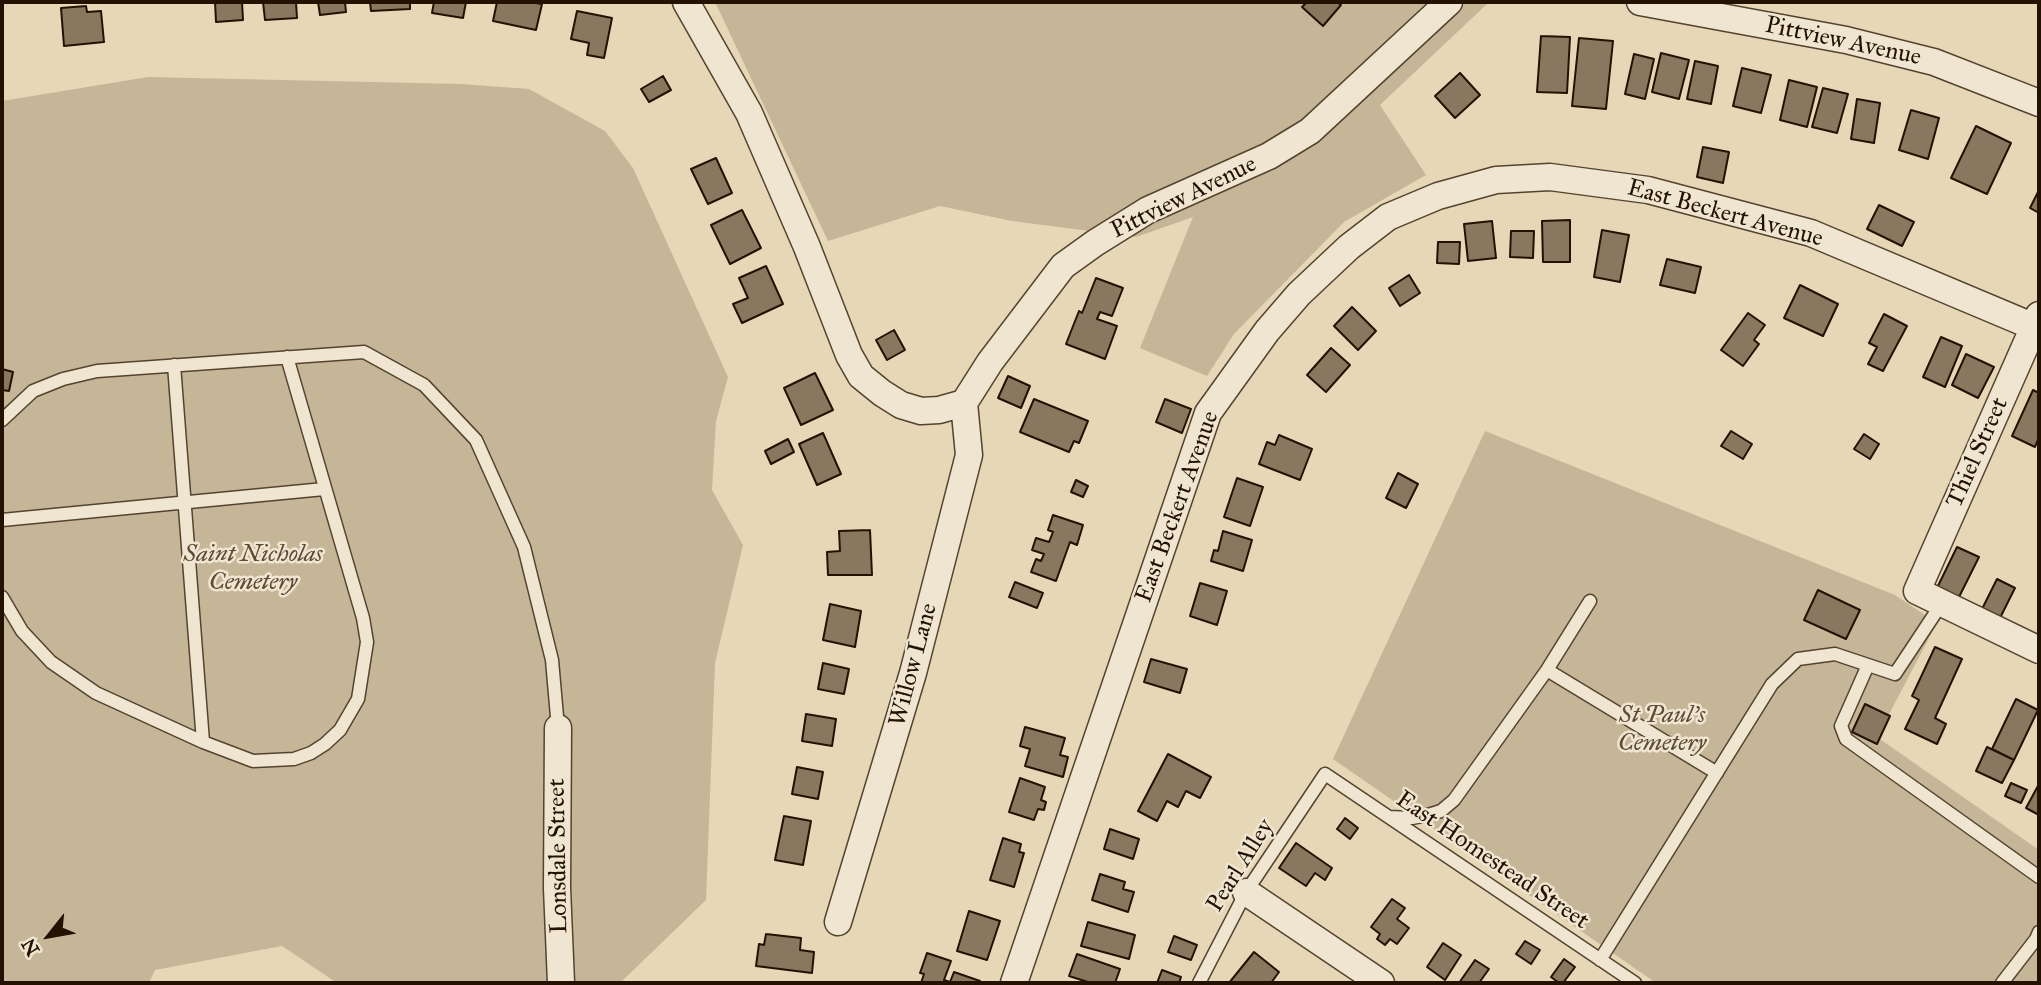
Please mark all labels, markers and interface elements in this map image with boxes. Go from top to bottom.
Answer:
street label: Pittview Avenue [1763,11,1923,73]
street label: Pittview Avenue [1107,150,1261,246]
street label: East Beckert Avenue [1624,174,1826,254]
street label: Thiel Street [1941,393,2015,513]
street label: East Beckert Avenue [1130,407,1226,607]
park label: Saint Nicholas Cemetery [183,541,323,597]
street label: Willow Lane [884,600,944,730]
park label: St Paul's Cemetery [1618,702,1706,758]
street label: Lonsdale Street [543,778,575,934]
street label: East Homestead Street [1390,786,1594,936]
street label: Pearl Alley [1201,814,1281,918]
north arrow [14,901,84,971]
text: N [17,934,45,960]

